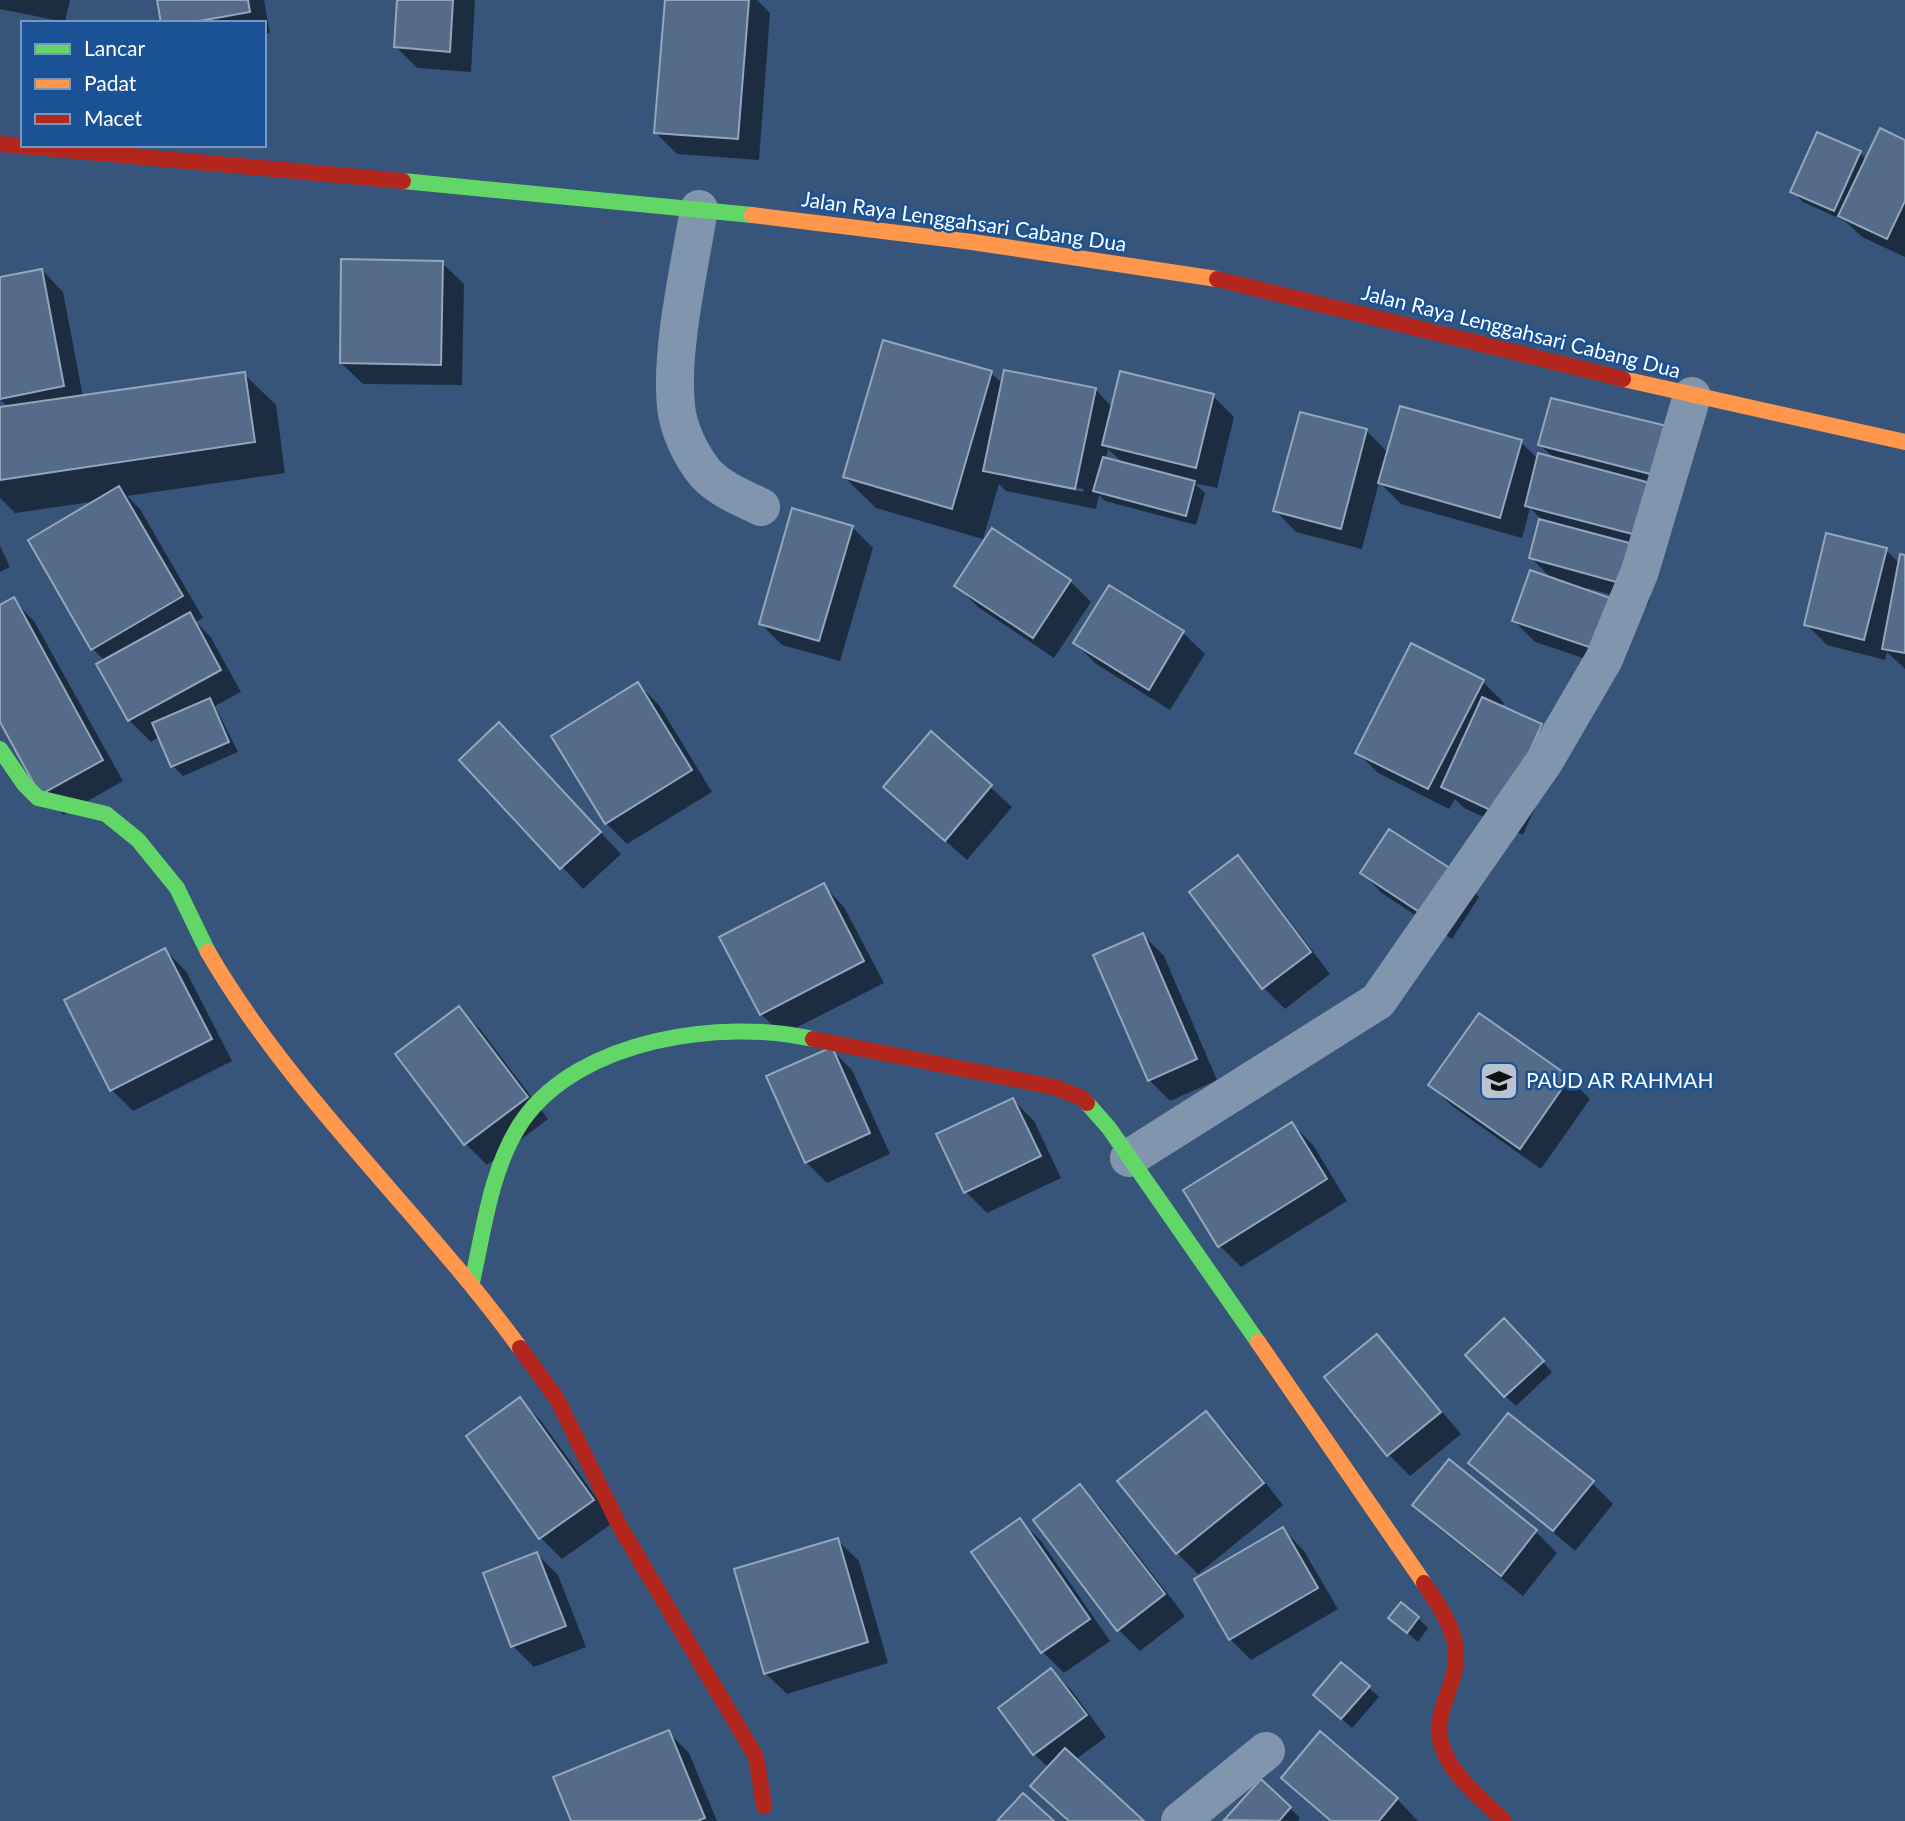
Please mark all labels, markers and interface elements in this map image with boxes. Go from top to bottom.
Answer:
legend [21,21,266,147]
text: Lancar [84,35,145,60]
text: Padat [84,70,137,95]
text: Macet [84,105,142,130]
street label: Jalan Raya Lenggahsari Cabang Dua [800,185,1128,256]
street label: Jalan Raya Lenggahsari Cabang Dua [1359,279,1684,382]
school or university icon: PAUD AR RAHMAH [1478,1060,1520,1102]
place label: PAUD AR RAHMAH [1526,1067,1713,1092]

